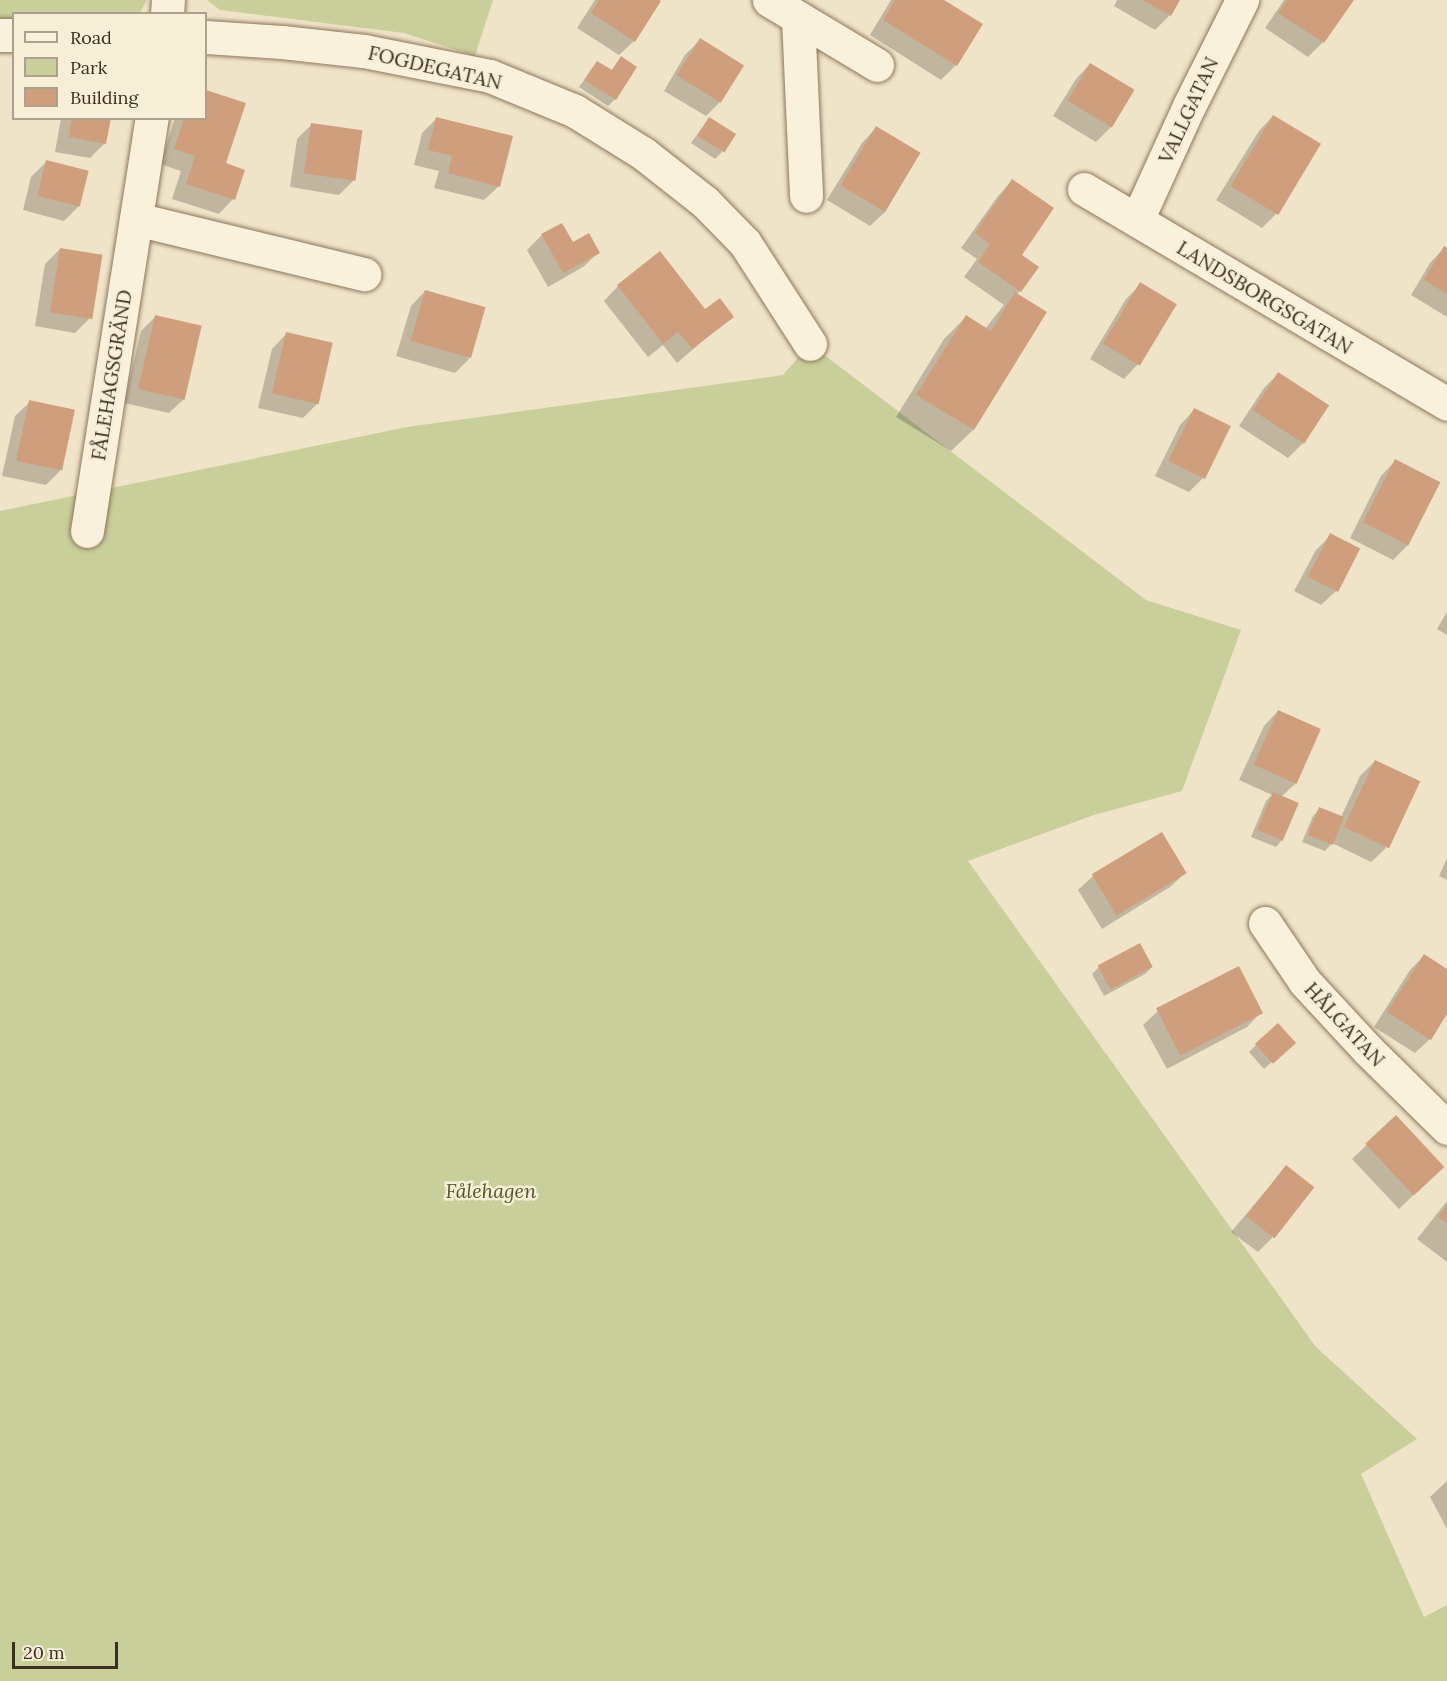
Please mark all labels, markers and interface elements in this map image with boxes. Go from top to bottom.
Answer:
legend [12,12,207,120]
text: Road [70,26,112,49]
street label: FOGDEGATAN [366,40,504,94]
street label: VALLGATAN [1153,53,1223,167]
text: Park [70,56,107,79]
text: Building [70,86,138,109]
street label: LANDSBORGSGATAN [1173,235,1357,359]
street label: FÅLEHAGSGRÄND [86,288,136,462]
street label: HÅLGATAN [1300,977,1390,1071]
park label: Fålehagen [446,1178,536,1202]
scale bar [15,1630,122,1668]
text: 20 m [23,1641,65,1664]

